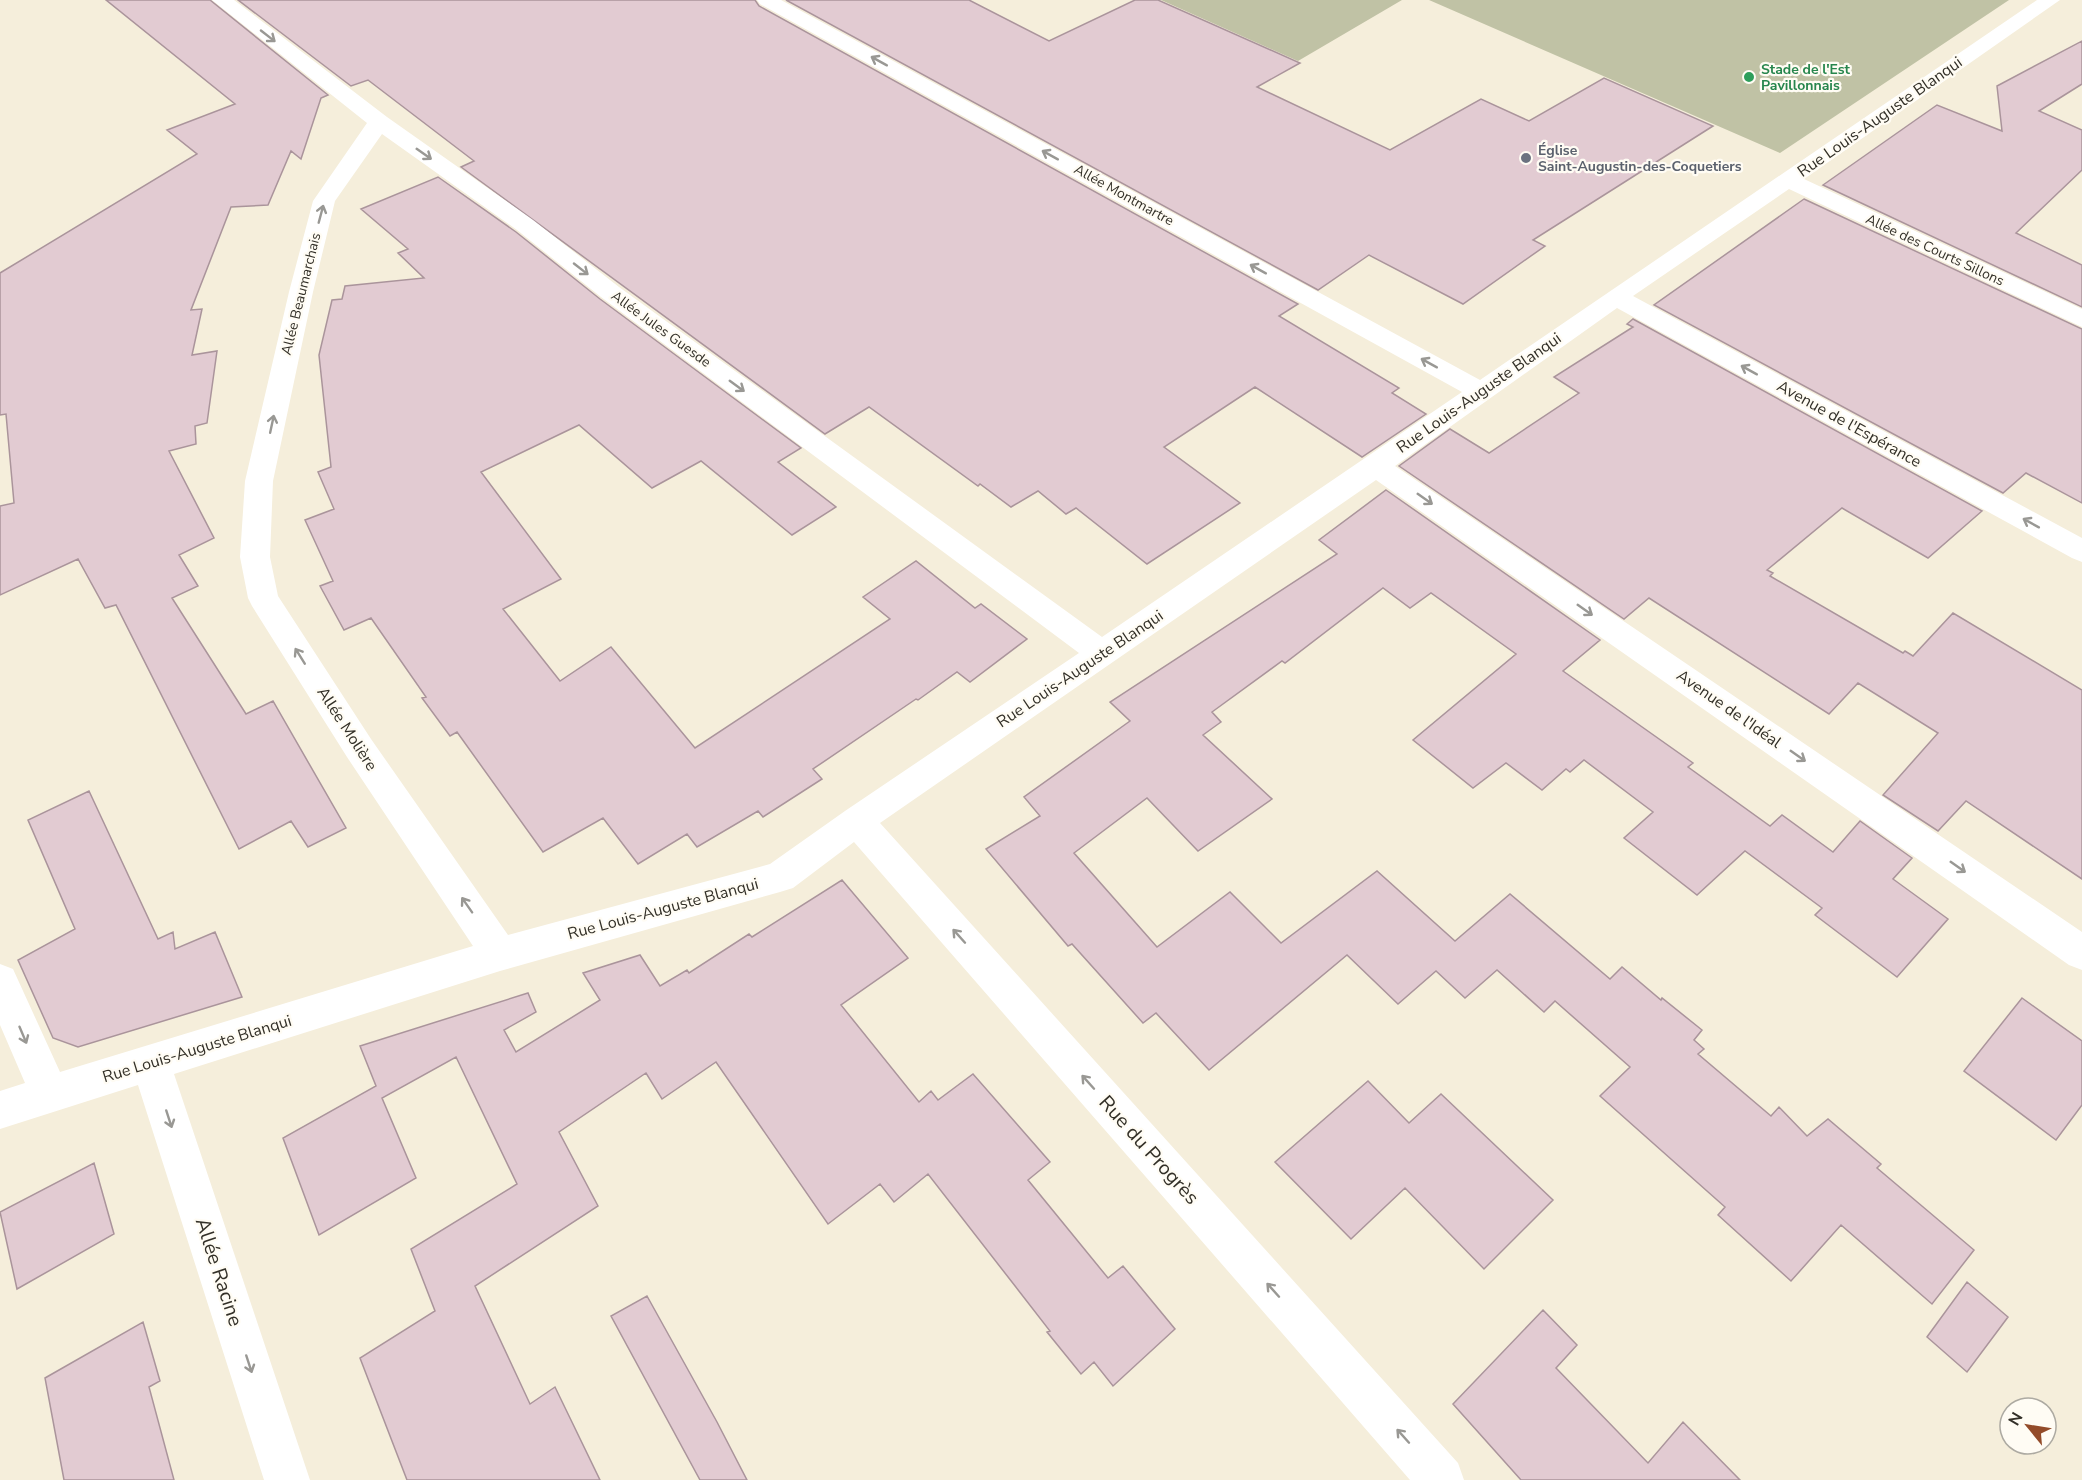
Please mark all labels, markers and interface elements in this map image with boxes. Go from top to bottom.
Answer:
one-way arrow [260,30,276,42]
street label: Rue Louis-Auguste Blanqui [1793,52,1967,182]
one-way arrow [871,55,889,66]
place label: Stade de l'Est Pavillonnais [1761,60,1851,95]
marker: Stade de l'Est Pavillonnais [1742,70,1756,84]
place label: Église Saint-Augustin-des-Coquetiers [1538,141,1742,176]
one-way arrow [415,148,431,160]
one-way arrow [1042,149,1060,160]
marker: Église Saint-Augustin-des-Coquetiers [1519,151,1533,165]
street label: Allée Montmartre [1071,160,1177,230]
one-way arrow [316,205,327,224]
street label: Allée des Courts Sillons [1863,210,2007,291]
street label: Allée Beaumarchais [277,231,325,357]
one-way arrow [573,263,589,276]
one-way arrow [1250,263,1267,275]
street label: Allée Jules Guesde [607,286,715,372]
street label: Rue Louis-Auguste Blanqui [1392,328,1566,458]
one-way arrow [1421,357,1438,369]
one-way arrow [1741,364,1758,376]
street label: Avenue de l'Espérance [1773,375,1925,473]
one-way arrow [729,379,745,392]
one-way arrow [266,415,278,434]
one-way arrow [1416,493,1432,505]
one-way arrow [2022,517,2040,528]
one-way arrow [1576,604,1593,616]
street label: Rue Louis-Auguste Blanqui [992,605,1168,733]
one-way arrow [294,648,306,665]
street label: Avenue de l'Idéal [1672,665,1786,754]
street label: Allée Molière [312,683,382,775]
one-way arrow [1789,750,1805,762]
one-way arrow [1949,861,1966,873]
street label: Rue Louis-Auguste Blanqui [565,873,761,945]
one-way arrow [461,898,473,914]
one-way arrow [952,928,966,943]
street label: Rue Louis-Auguste Blanqui [100,1010,294,1088]
one-way arrow [18,1025,29,1044]
one-way arrow [1081,1074,1095,1089]
street label: Rue du Progrès [1093,1090,1205,1210]
one-way arrow [164,1109,175,1128]
street label: Allée Racine [189,1214,249,1330]
one-way arrow [1266,1283,1280,1298]
one-way arrow [245,1354,256,1373]
north arrow [1998,1396,2058,1456]
text: N [2003,1408,2028,1430]
one-way arrow [1396,1429,1410,1444]

